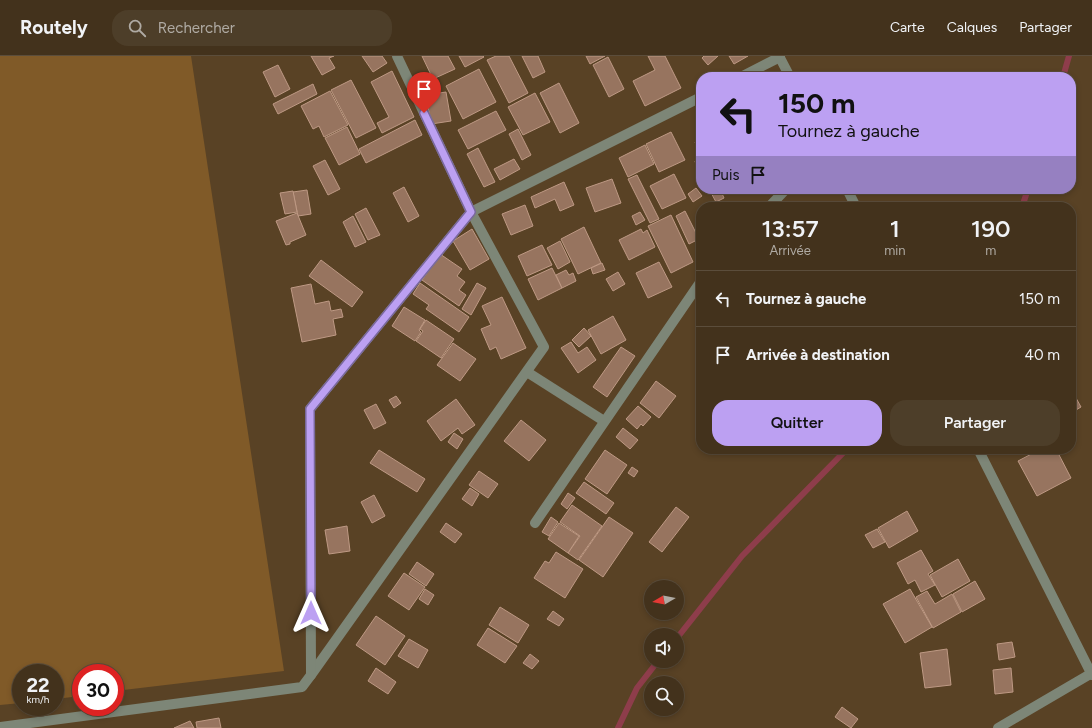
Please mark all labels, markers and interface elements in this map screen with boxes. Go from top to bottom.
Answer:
search box [112,10,392,46]
text: Routely [20,16,88,39]
icon: search [126,17,148,39]
text: Rechercher [158,19,235,37]
text: Carte [890,19,925,36]
text: Calques [947,19,997,36]
text: Partager [1019,19,1072,36]
pin [407,72,441,113]
icon: arrive [413,78,435,100]
text: 150 m [778,86,855,120]
icon: left [712,88,764,140]
text: Tournez à gauche [778,120,920,142]
icon: arrive [747,164,769,186]
text: Puis [712,166,739,184]
text: 13:57 [762,214,819,243]
text: 1 [890,214,900,243]
text: 190 [971,214,1010,243]
text: Arrivée [769,243,811,258]
text: min [884,243,906,258]
text: m [985,243,996,258]
icon: left [712,288,734,310]
text: Tournez à gauche [746,290,866,308]
text: 150 m [1019,290,1060,308]
icon: arrive [712,344,734,366]
text: Arrivée à destination [746,346,890,364]
text: 40 m [1025,346,1060,364]
button: Quitter [712,400,882,446]
button: Partager [890,400,1060,446]
north arrow [644,580,684,620]
map controls [644,580,684,716]
position arrow [290,592,332,634]
button: sound [644,628,684,668]
speed limit sign: 30 [72,664,124,716]
text: 22 [26,673,50,697]
button: search [644,676,684,716]
text: km/h [27,693,49,706]

